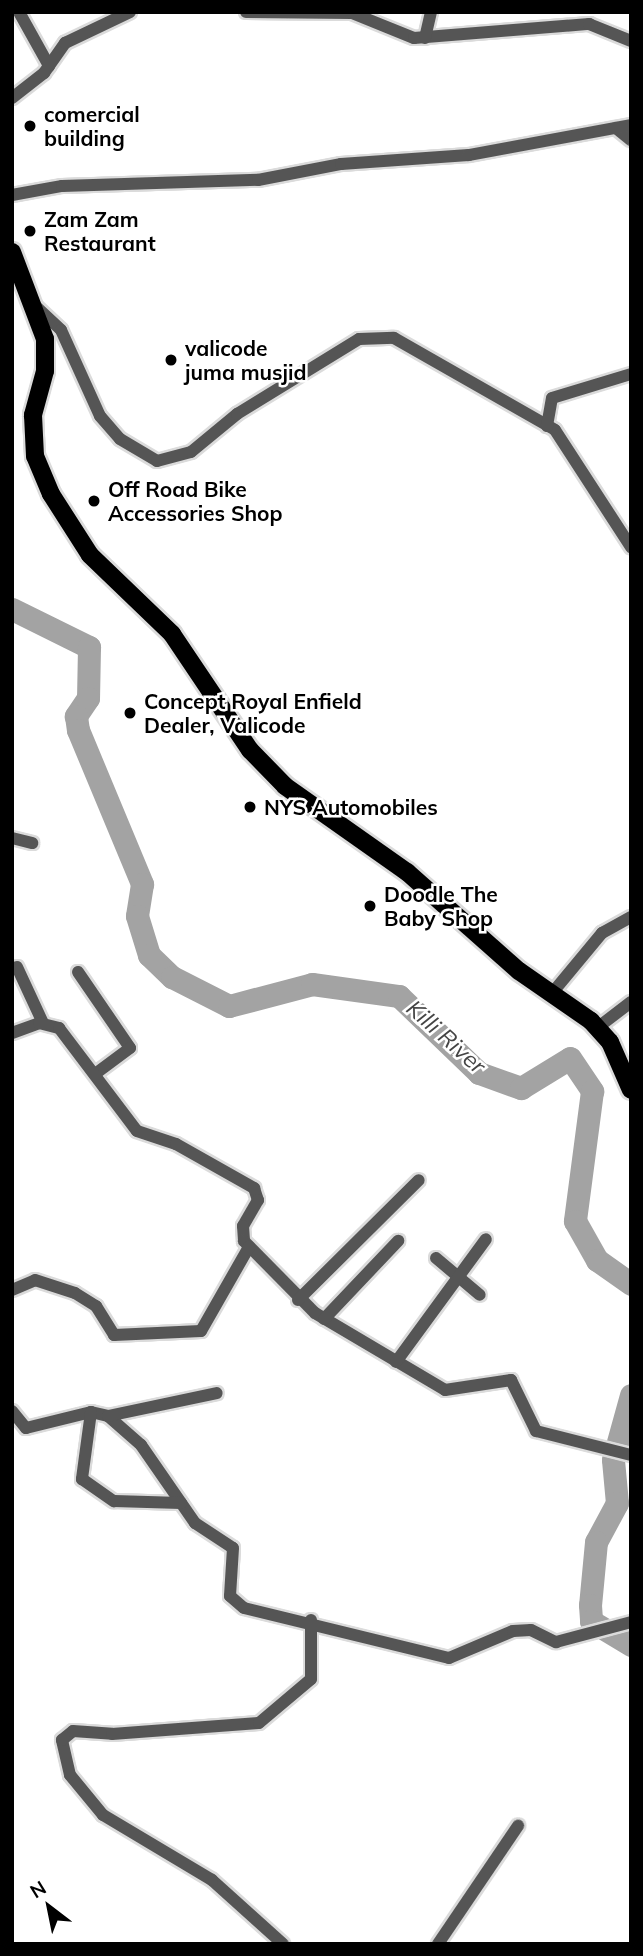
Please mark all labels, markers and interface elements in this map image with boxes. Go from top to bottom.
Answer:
place label: comercial building [44,101,140,151]
marker: comercial building [22,118,38,134]
place label: Zam Zam Restaurant [44,206,156,256]
marker: Zam Zam Restaurant [22,223,38,239]
place label: valicode juma musjid [185,335,307,385]
marker: valicode juma musjid [163,352,179,368]
place label: Off Road Bike Accessories Shop [108,476,283,526]
marker: Off Road Bike Accessories Shop [86,493,102,509]
place label: Concept Royal Enfield Dealer, Valicode [144,688,362,738]
marker: Concept Royal Enfield Dealer, Valicode [122,705,138,721]
place label: NYS Automobiles [264,794,438,820]
marker: NYS Automobiles [242,799,258,815]
place label: Doodle The Baby Shop [384,881,498,931]
marker: Doodle The Baby Shop [362,898,378,914]
water label: Killi River [401,994,491,1080]
north arrow [14,1872,84,1942]
text: N [25,1875,50,1903]

